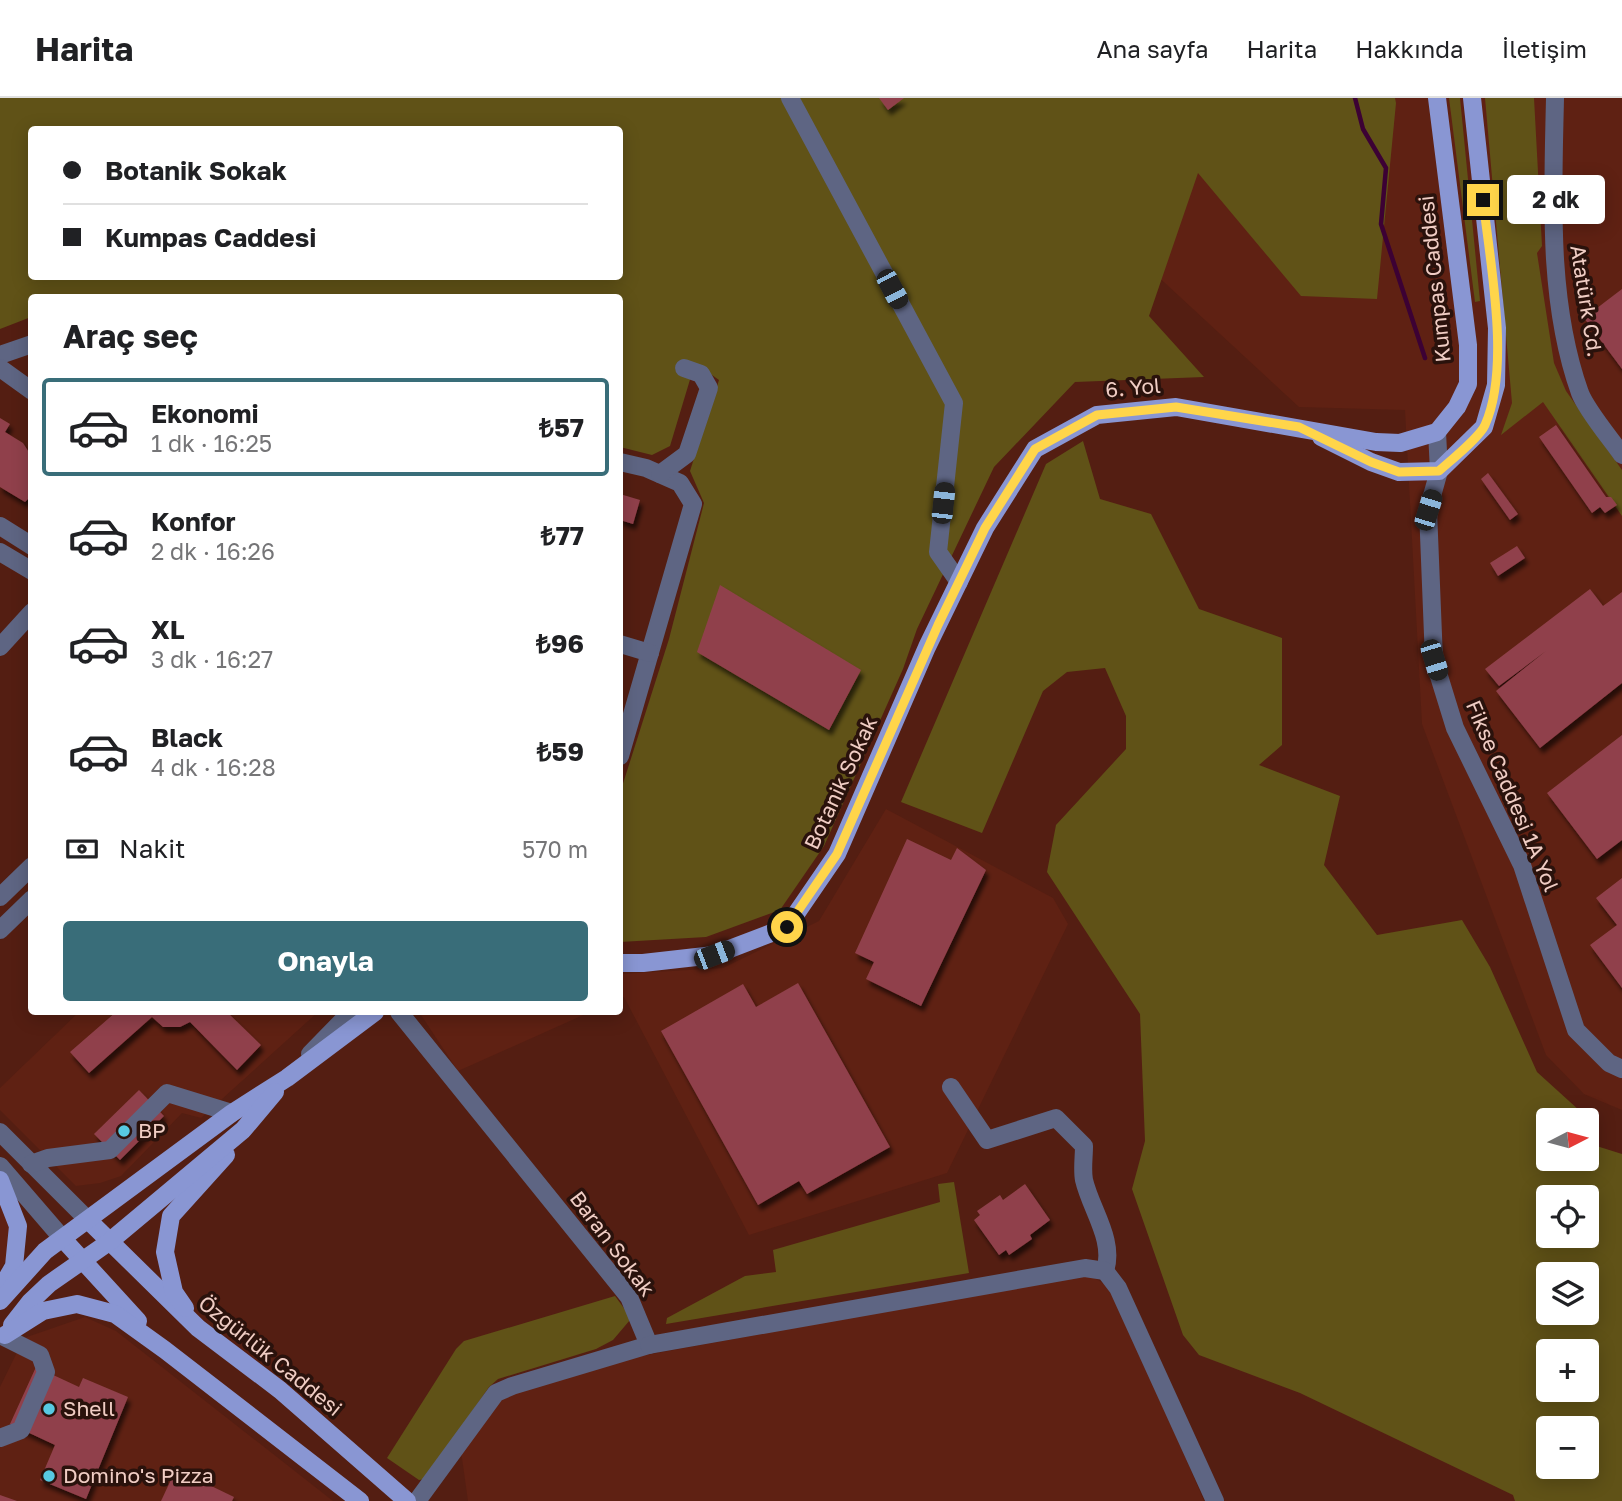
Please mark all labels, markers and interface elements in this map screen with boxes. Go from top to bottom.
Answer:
text: Harita [35,29,133,68]
text: Ana sayfa [1097,34,1208,63]
text: Harita [1246,34,1317,63]
text: Hakkında [1355,34,1464,63]
text: İletişim [1502,34,1587,63]
text: Botanik Sokak [105,155,287,186]
callout: 2 dk [1508,176,1606,224]
route end [1467,184,1499,216]
text: 2 dk [1532,185,1580,213]
street label: Kumpas Caddesi [1412,194,1456,364]
text: Kumpas Caddesi [105,222,316,253]
street label: Atatürk Cd. [1565,243,1609,359]
car [873,266,912,312]
text: Araç seç [63,317,198,355]
street label: 6. Yol [1104,372,1162,402]
icon: car [67,396,130,459]
text: Ekonomi [151,398,259,429]
text: ₺57 [539,412,584,443]
text: 1 dk · 16:25 [151,429,272,457]
car [931,481,956,525]
car [1412,487,1445,533]
icon: car [67,504,130,567]
text: Konfor [151,506,236,537]
text: ₺77 [541,520,584,551]
text: 2 dk · 16:26 [151,537,275,565]
icon: car [67,612,130,675]
text: XL [151,614,185,645]
text: ₺96 [536,628,584,659]
car [1418,637,1451,683]
text: 3 dk · 16:27 [151,645,273,673]
street label: Fikse Caddesi 1A Yol [1461,696,1565,895]
street label: Botanik Sokak [798,712,882,853]
icon: car [67,720,130,783]
text: Black [151,722,223,753]
text: ₺59 [537,736,584,767]
text: 4 dk · 16:28 [151,753,276,781]
icon: cash [63,830,101,868]
text: Nakit [119,833,186,864]
text: 570 m [522,835,588,863]
route start [771,911,803,943]
button: Onayla [63,921,588,1001]
car [691,938,738,972]
north arrow [1536,1108,1600,1171]
map controls [1536,1108,1599,1479]
place label: BP [138,1117,166,1143]
marker: BP [116,1123,132,1139]
button: locate [1536,1185,1599,1248]
street label: Baran Sokak [565,1186,661,1301]
button: layers [1536,1262,1599,1325]
street label: Özgürlük Caddesi [194,1289,348,1421]
button: + [1536,1339,1599,1402]
place label: Shell [63,1395,115,1421]
marker: Shell [41,1401,57,1417]
button: − [1536,1416,1599,1479]
place label: Domino's Pizza [63,1462,214,1488]
marker: Domino's Pizza [41,1468,57,1484]

